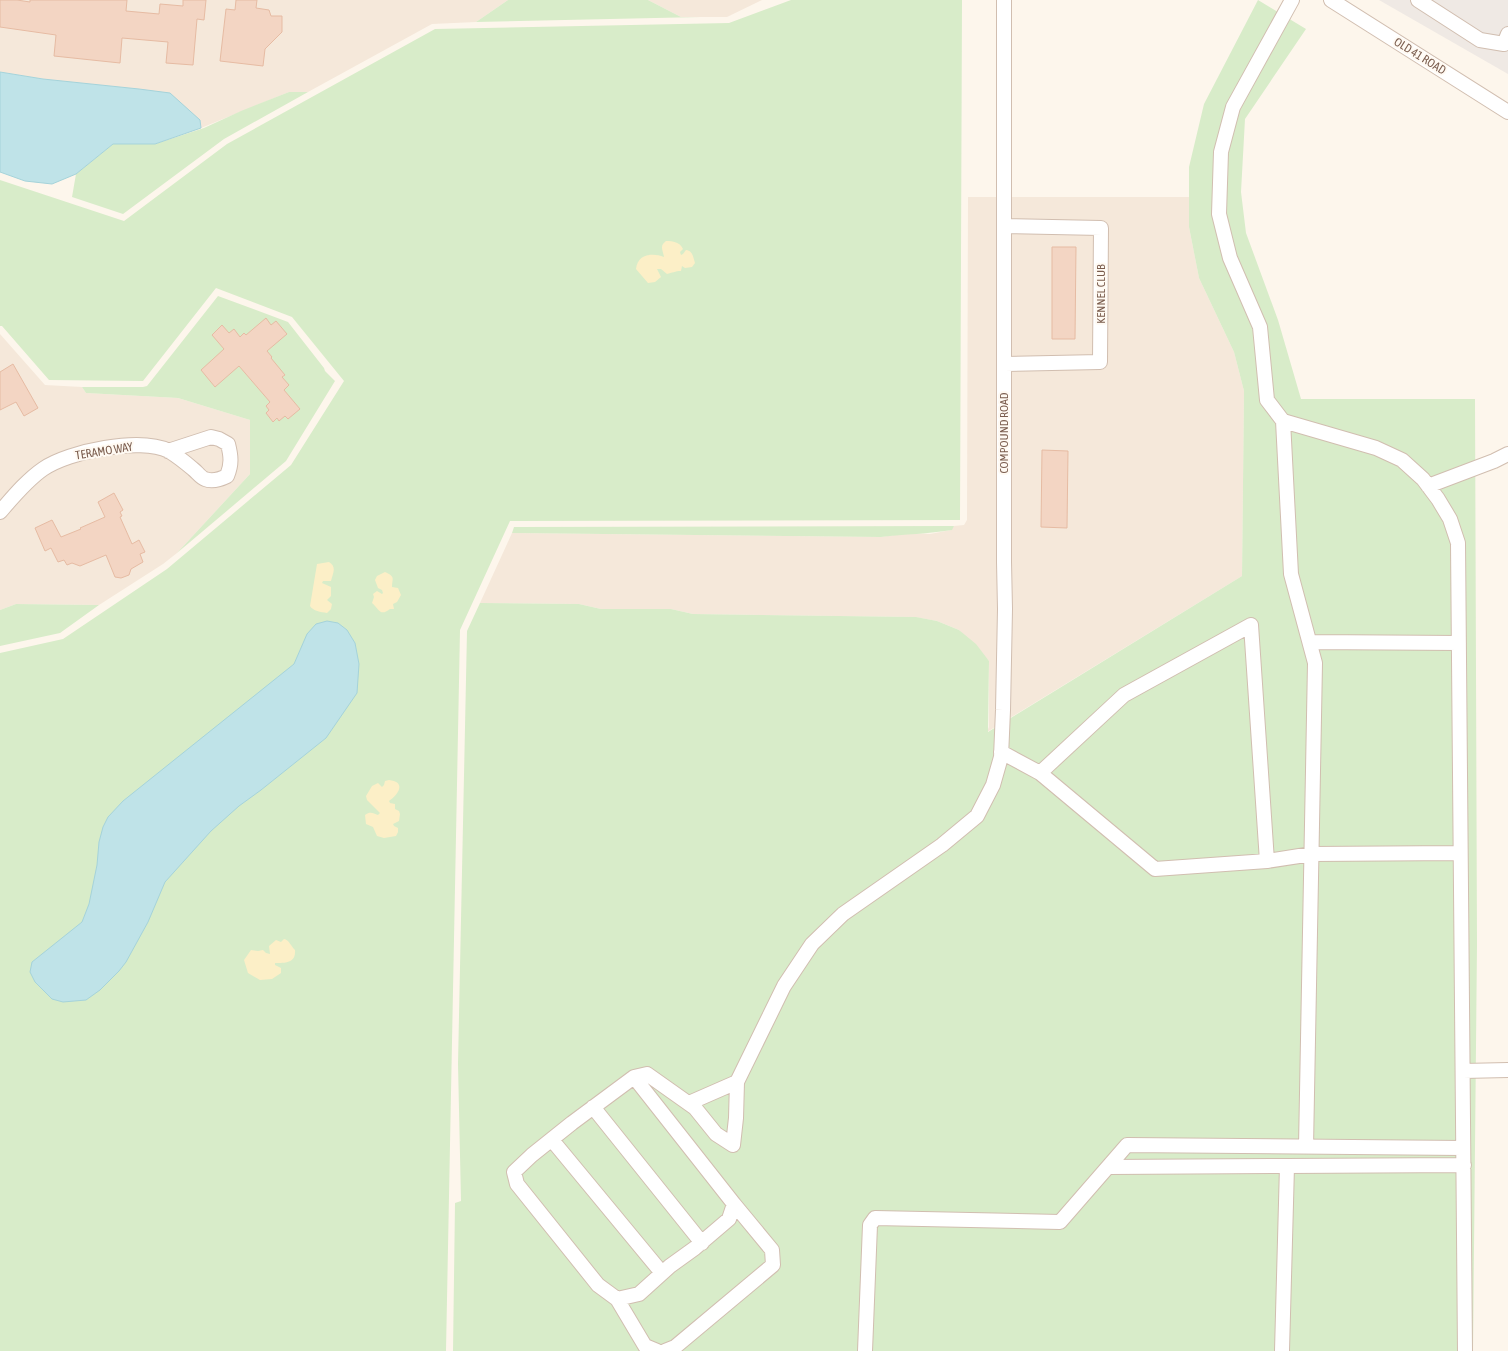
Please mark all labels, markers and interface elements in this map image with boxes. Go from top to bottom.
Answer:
street label: OLD 41 ROAD [1392,35,1449,78]
street label: KENNEL CLUB [1094,264,1108,324]
street label: COMPOUND ROAD [997,392,1011,474]
street label: TERAMO WAY [74,439,134,462]

